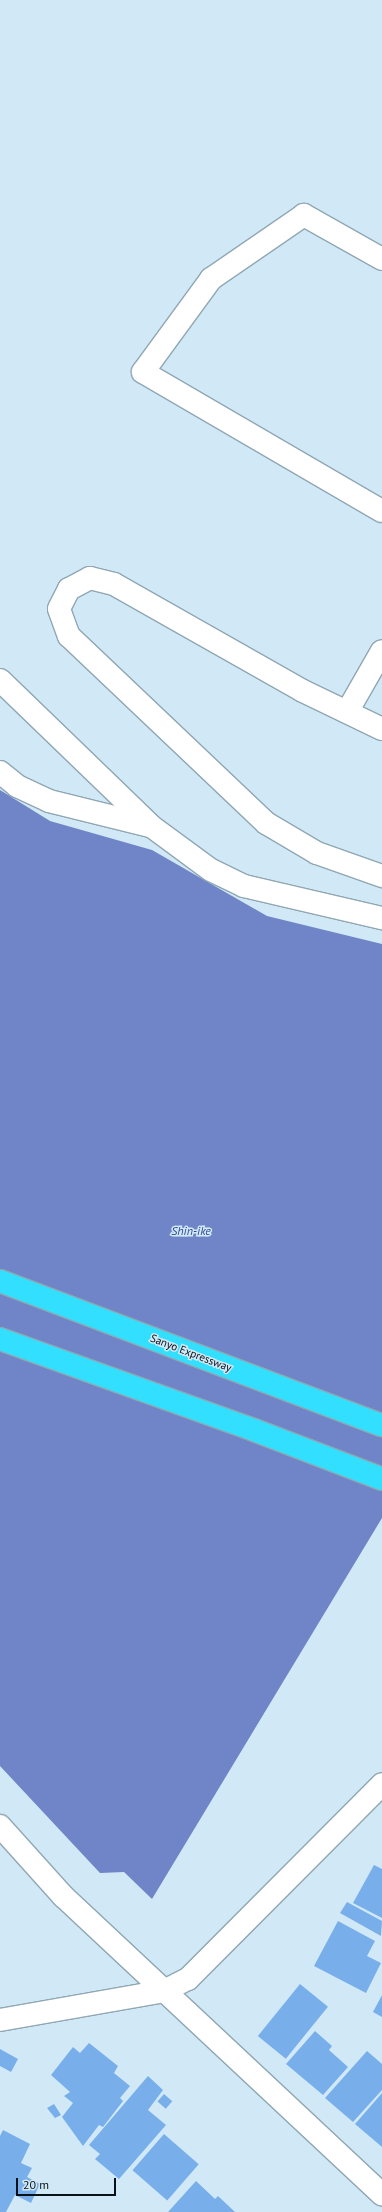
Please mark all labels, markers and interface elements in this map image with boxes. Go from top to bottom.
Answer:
water label: Shin-ike [171,1224,211,1238]
street label: Sanyo Expressway [149,1331,233,1375]
scale bar [18,2170,118,2196]
text: 20 m [23,2177,49,2192]

